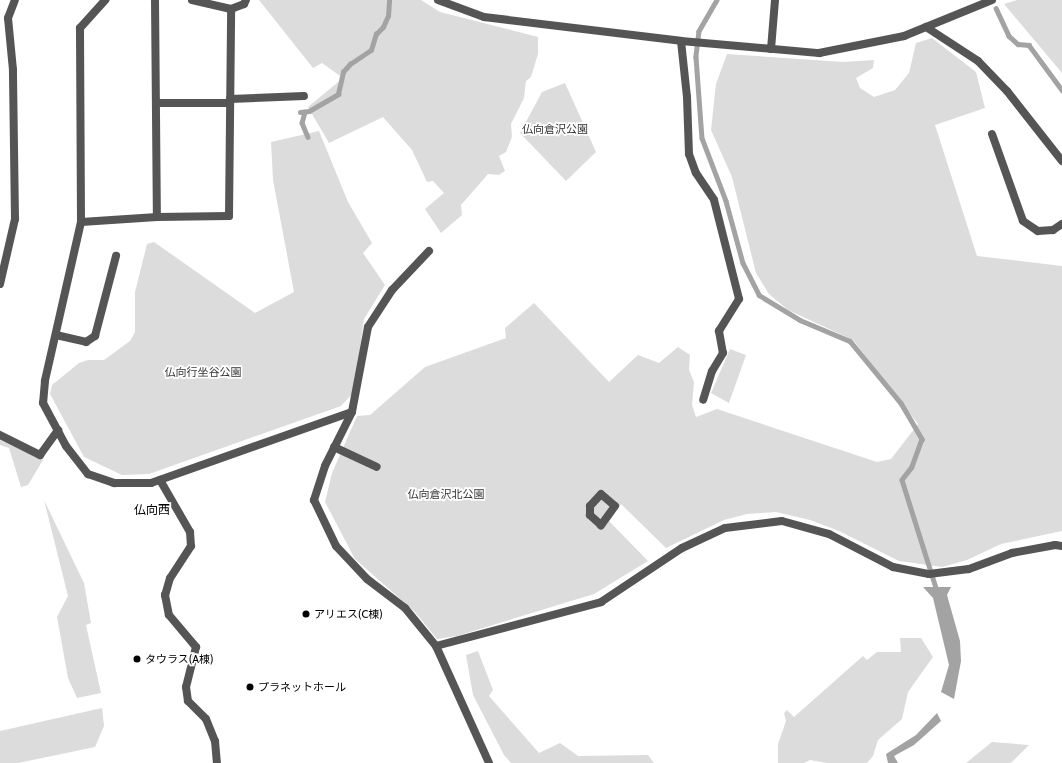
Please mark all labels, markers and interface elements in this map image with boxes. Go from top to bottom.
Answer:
park label: 仏向倉沢公園 [522,122,588,136]
park label: 仏向行坐谷公園 [165,365,241,379]
park label: 仏向倉沢北公園 [408,487,484,501]
district label: 仏向西 [134,503,170,517]
place label: アリエス(C棟) [314,607,382,621]
marker: アリエス(C棟) [301,609,311,619]
place label: タウラス(A棟) [145,652,214,666]
marker: タウラス(A棟) [132,654,142,664]
place label: プラネットホール [258,680,346,694]
marker: プラネットホール [245,682,255,692]

